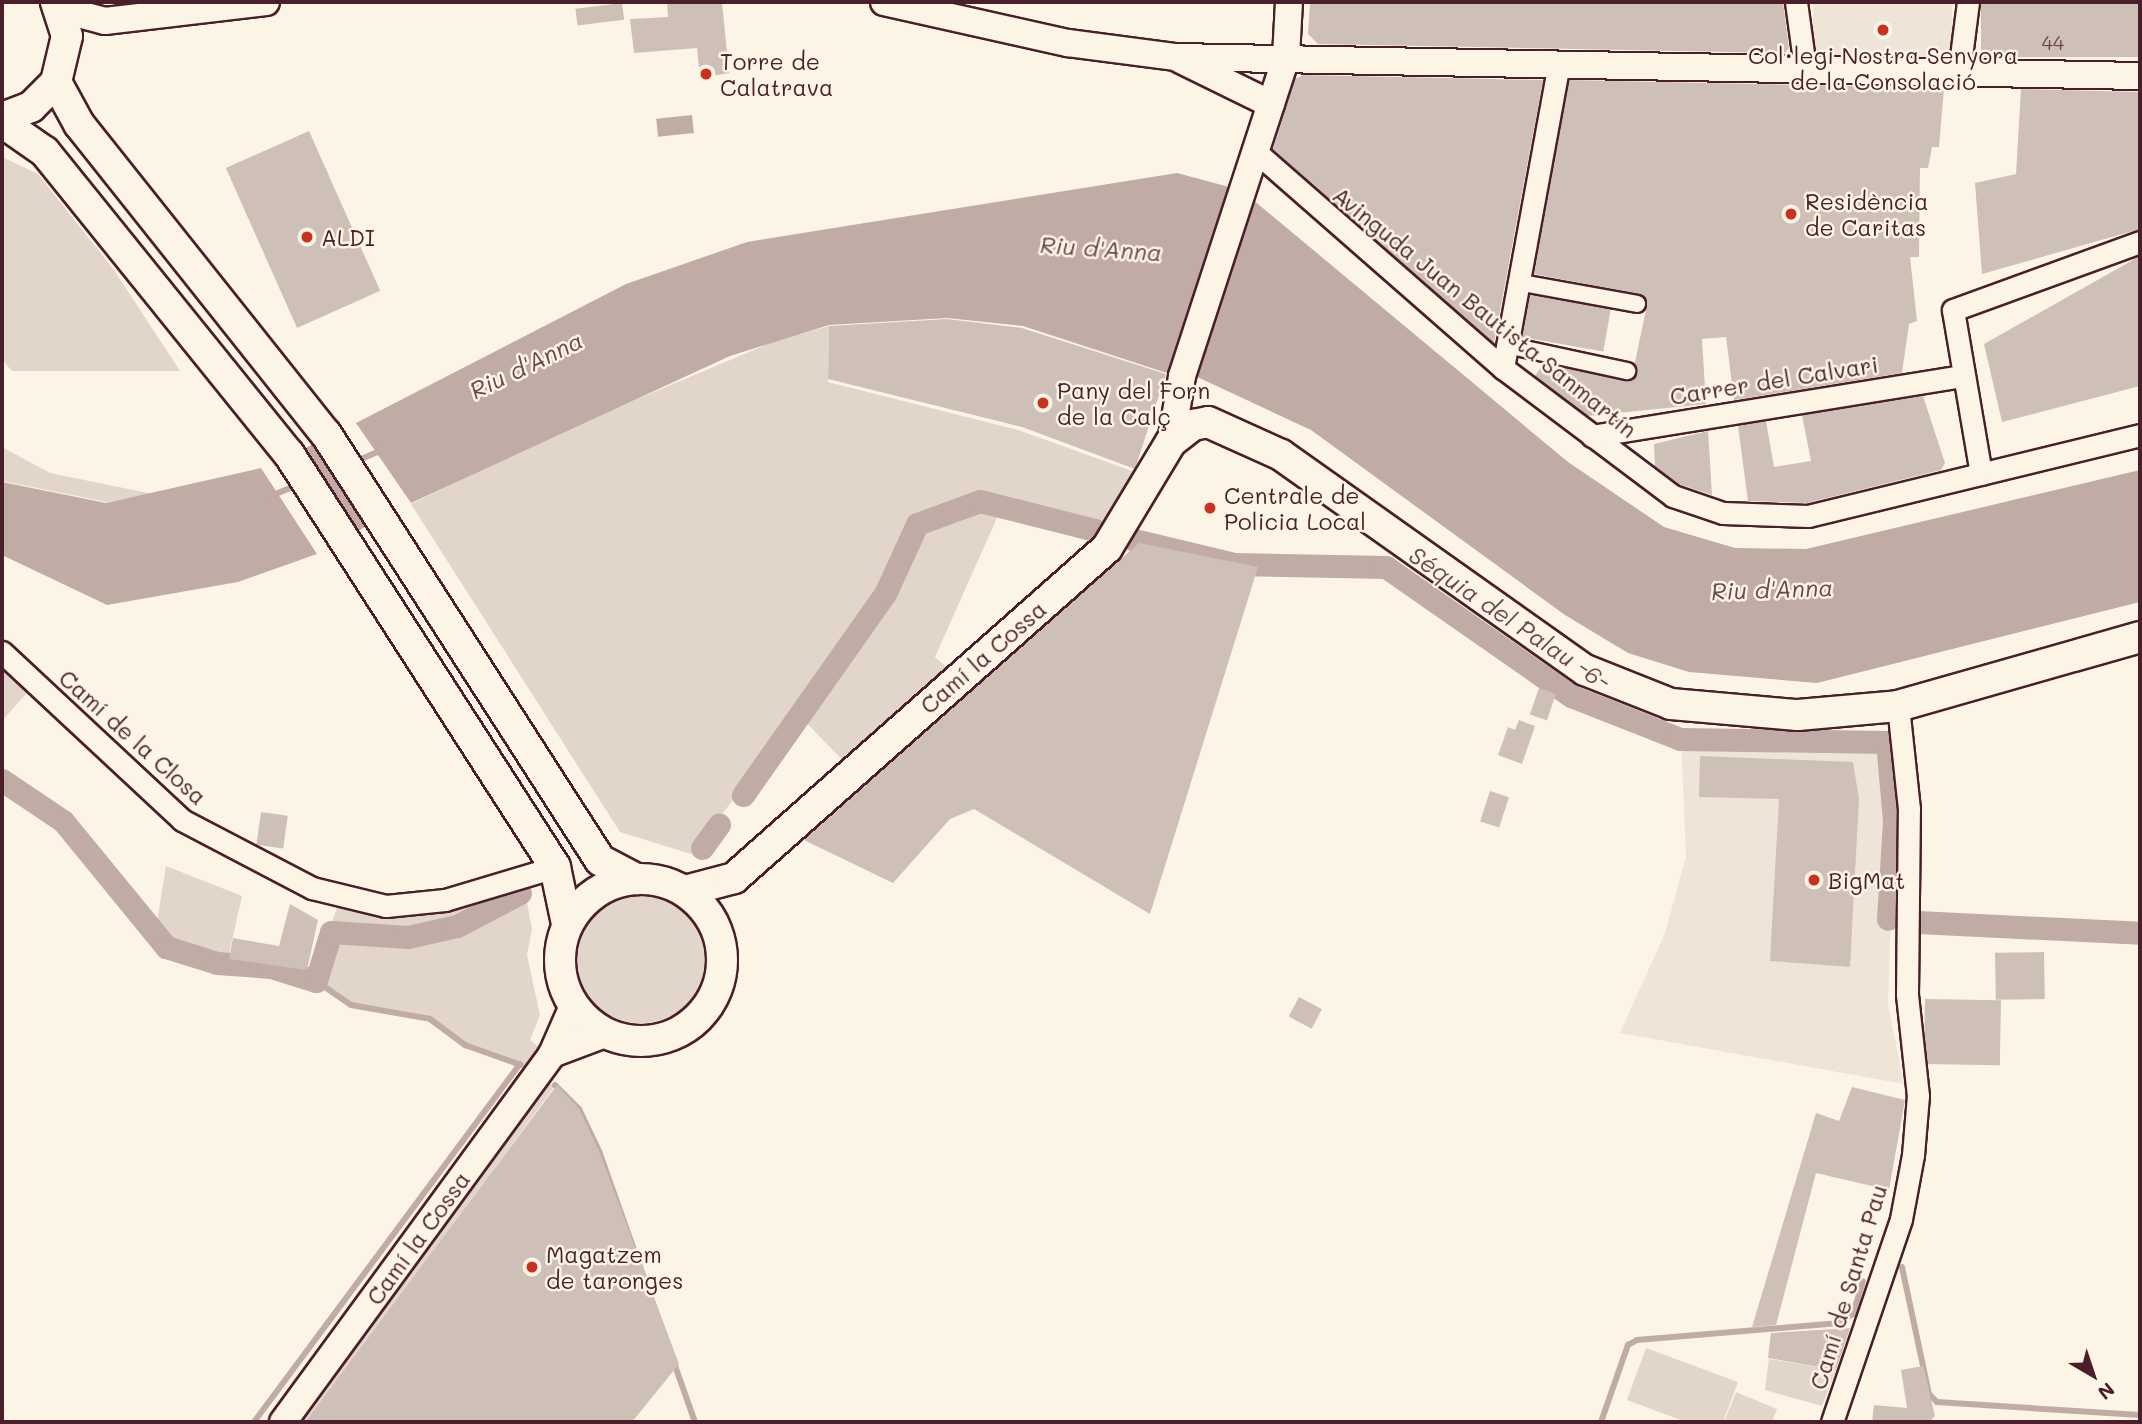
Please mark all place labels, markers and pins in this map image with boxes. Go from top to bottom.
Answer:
marker: Col·legi Nostra Senyora de la Consolació [1875,22,1891,38]
place label: Col·legi Nostra Senyora de la Consolació [1748,41,2018,95]
place label: Torre de Calatrava [720,47,833,101]
marker: Torre de Calatrava [698,66,714,82]
place label: Residència de Caritas [1805,187,1929,241]
marker: Residència de Caritas [1783,206,1799,222]
place label: ALDI [321,223,375,251]
marker: ALDI [299,229,315,245]
place label: Pany del Forn de la Calç [1057,376,1210,430]
marker: Pany del Forn de la Calç [1035,395,1051,411]
place label: Centrale de Policia Local [1224,481,1366,535]
marker: Centrale de Policia Local [1202,500,1218,516]
place label: BigMat [1828,866,1905,894]
marker: BigMat [1806,872,1822,888]
place label: Magatzem de taronges [546,1240,683,1294]
marker: Magatzem de taronges [524,1259,540,1275]

